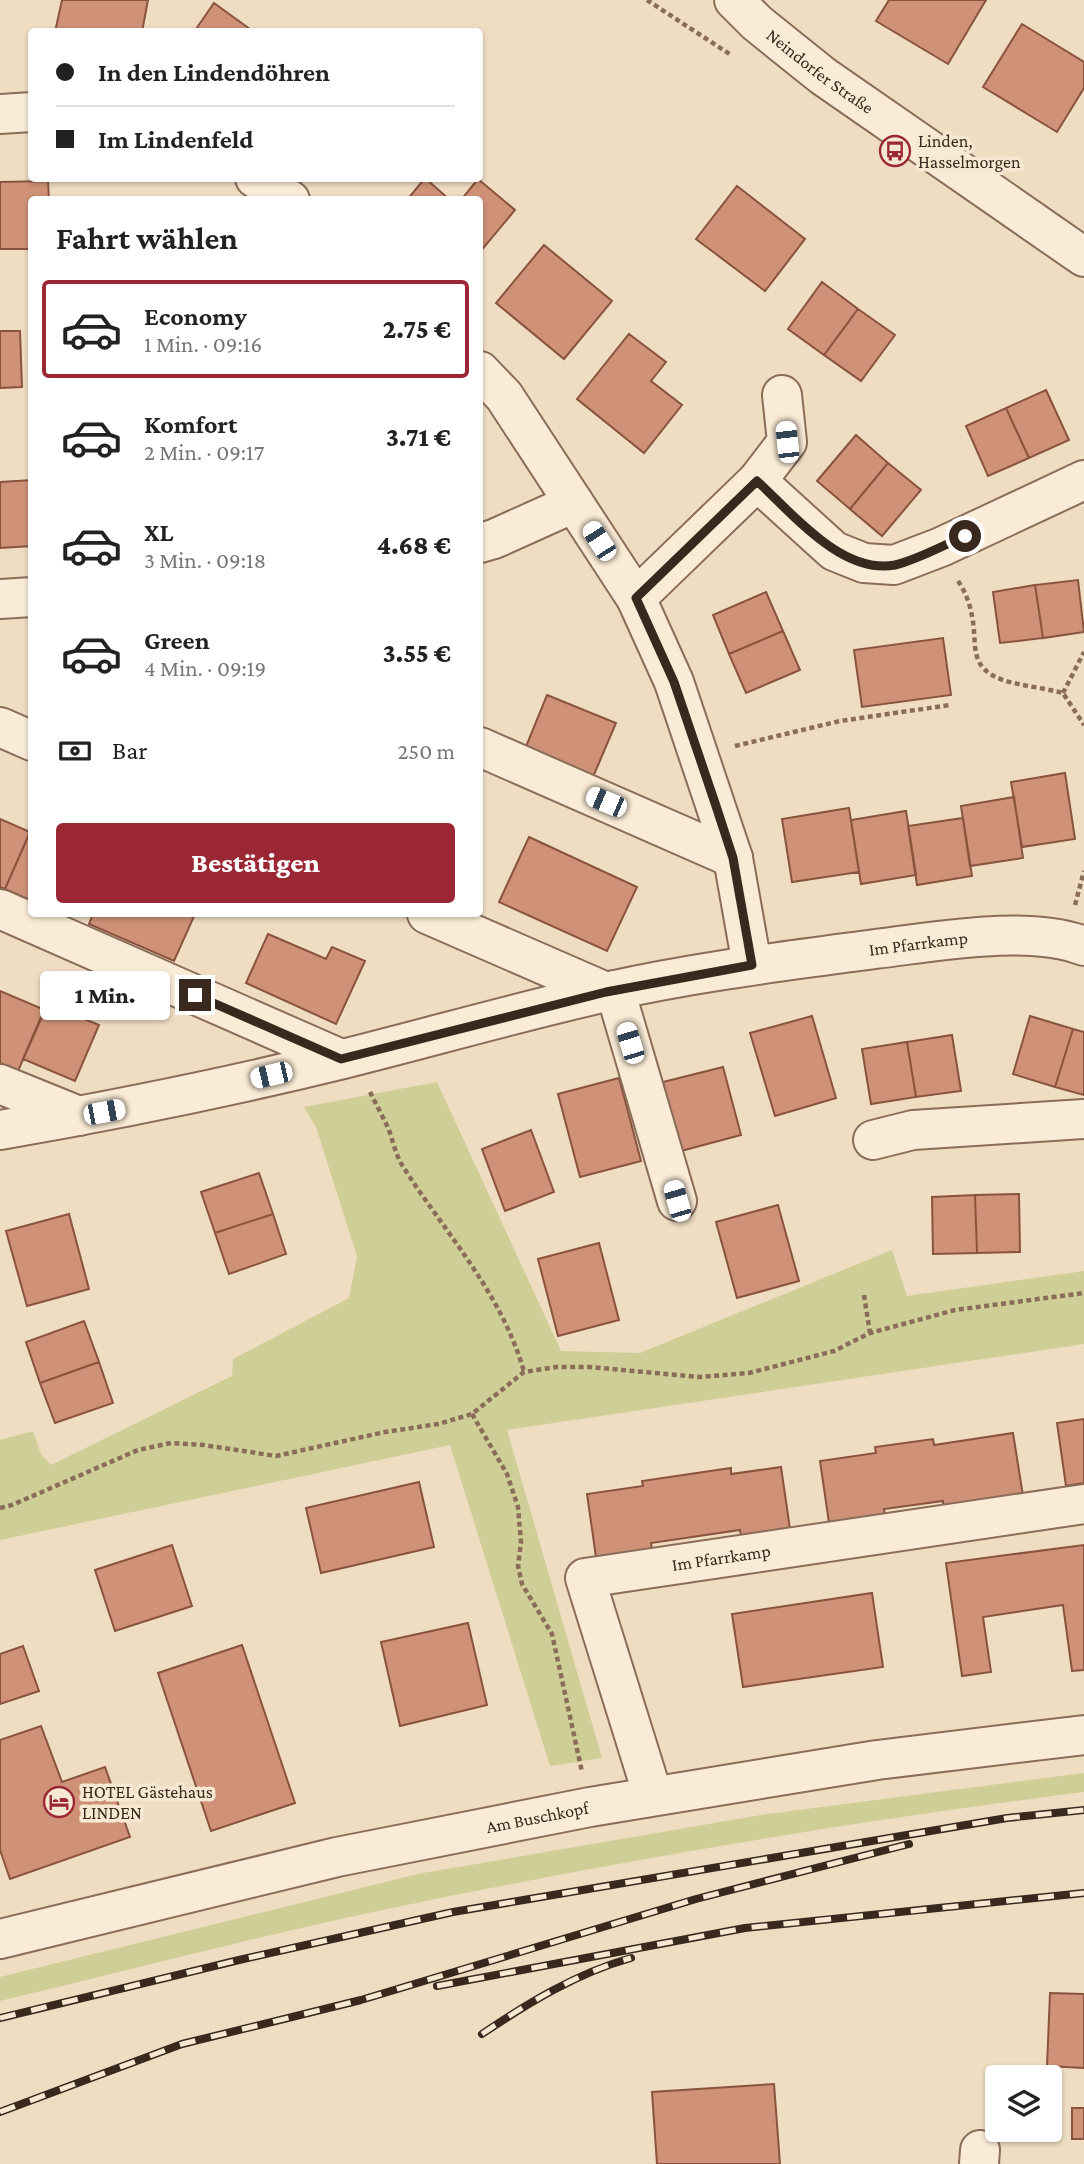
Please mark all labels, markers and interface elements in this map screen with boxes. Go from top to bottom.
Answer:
street label: Neindorfer Straße [763,25,877,118]
text: In den Lindendöhren [98,58,330,87]
text: Im Lindenfeld [98,125,254,154]
place label: Linden, Hasselmorgen [918,131,1021,172]
bus stop icon: Linden, Hasselmorgen [878,134,912,168]
text: Fahrt wählen [56,220,238,256]
icon: car [60,298,123,361]
text: Economy [144,302,247,331]
text: 2.75 € [383,315,451,344]
text: 1 Min. · 09:16 [144,331,262,357]
icon: car [60,406,123,469]
text: Komfort [144,410,237,439]
car [775,420,800,464]
text: 3.71 € [386,423,451,452]
text: 2 Min. · 09:17 [144,439,264,465]
icon: car [60,514,123,577]
text: XL [144,518,173,547]
car [579,518,620,564]
route start [949,520,981,552]
text: 4.68 € [377,531,451,560]
text: 3 Min. · 09:18 [144,547,266,573]
icon: car [60,622,123,685]
text: Green [144,626,210,655]
text: 3.55 € [383,639,451,668]
text: 4 Min. · 09:19 [144,655,266,681]
icon: cash [56,732,94,770]
text: Bar [112,736,148,765]
text: 250 m [397,738,455,764]
car [583,784,630,820]
button: Bestätigen [56,823,455,903]
street label: Im Pfarrkamp [868,928,969,960]
callout: 1 Min. [41,970,170,1020]
route end [179,979,211,1011]
text: 1 Min. [74,982,136,1008]
car [614,1020,647,1066]
car [249,1060,294,1090]
car [82,1098,127,1126]
car [662,1178,693,1224]
street label: Im Pfarrkamp [670,1541,772,1575]
place label: HOTEL Gästehaus LINDEN [82,1782,213,1823]
hotel icon: HOTEL Gästehaus LINDEN [42,1785,76,1819]
street label: Am Buschkopf [484,1797,592,1837]
map controls [985,2065,1062,2142]
button: layers [985,2065,1062,2142]

